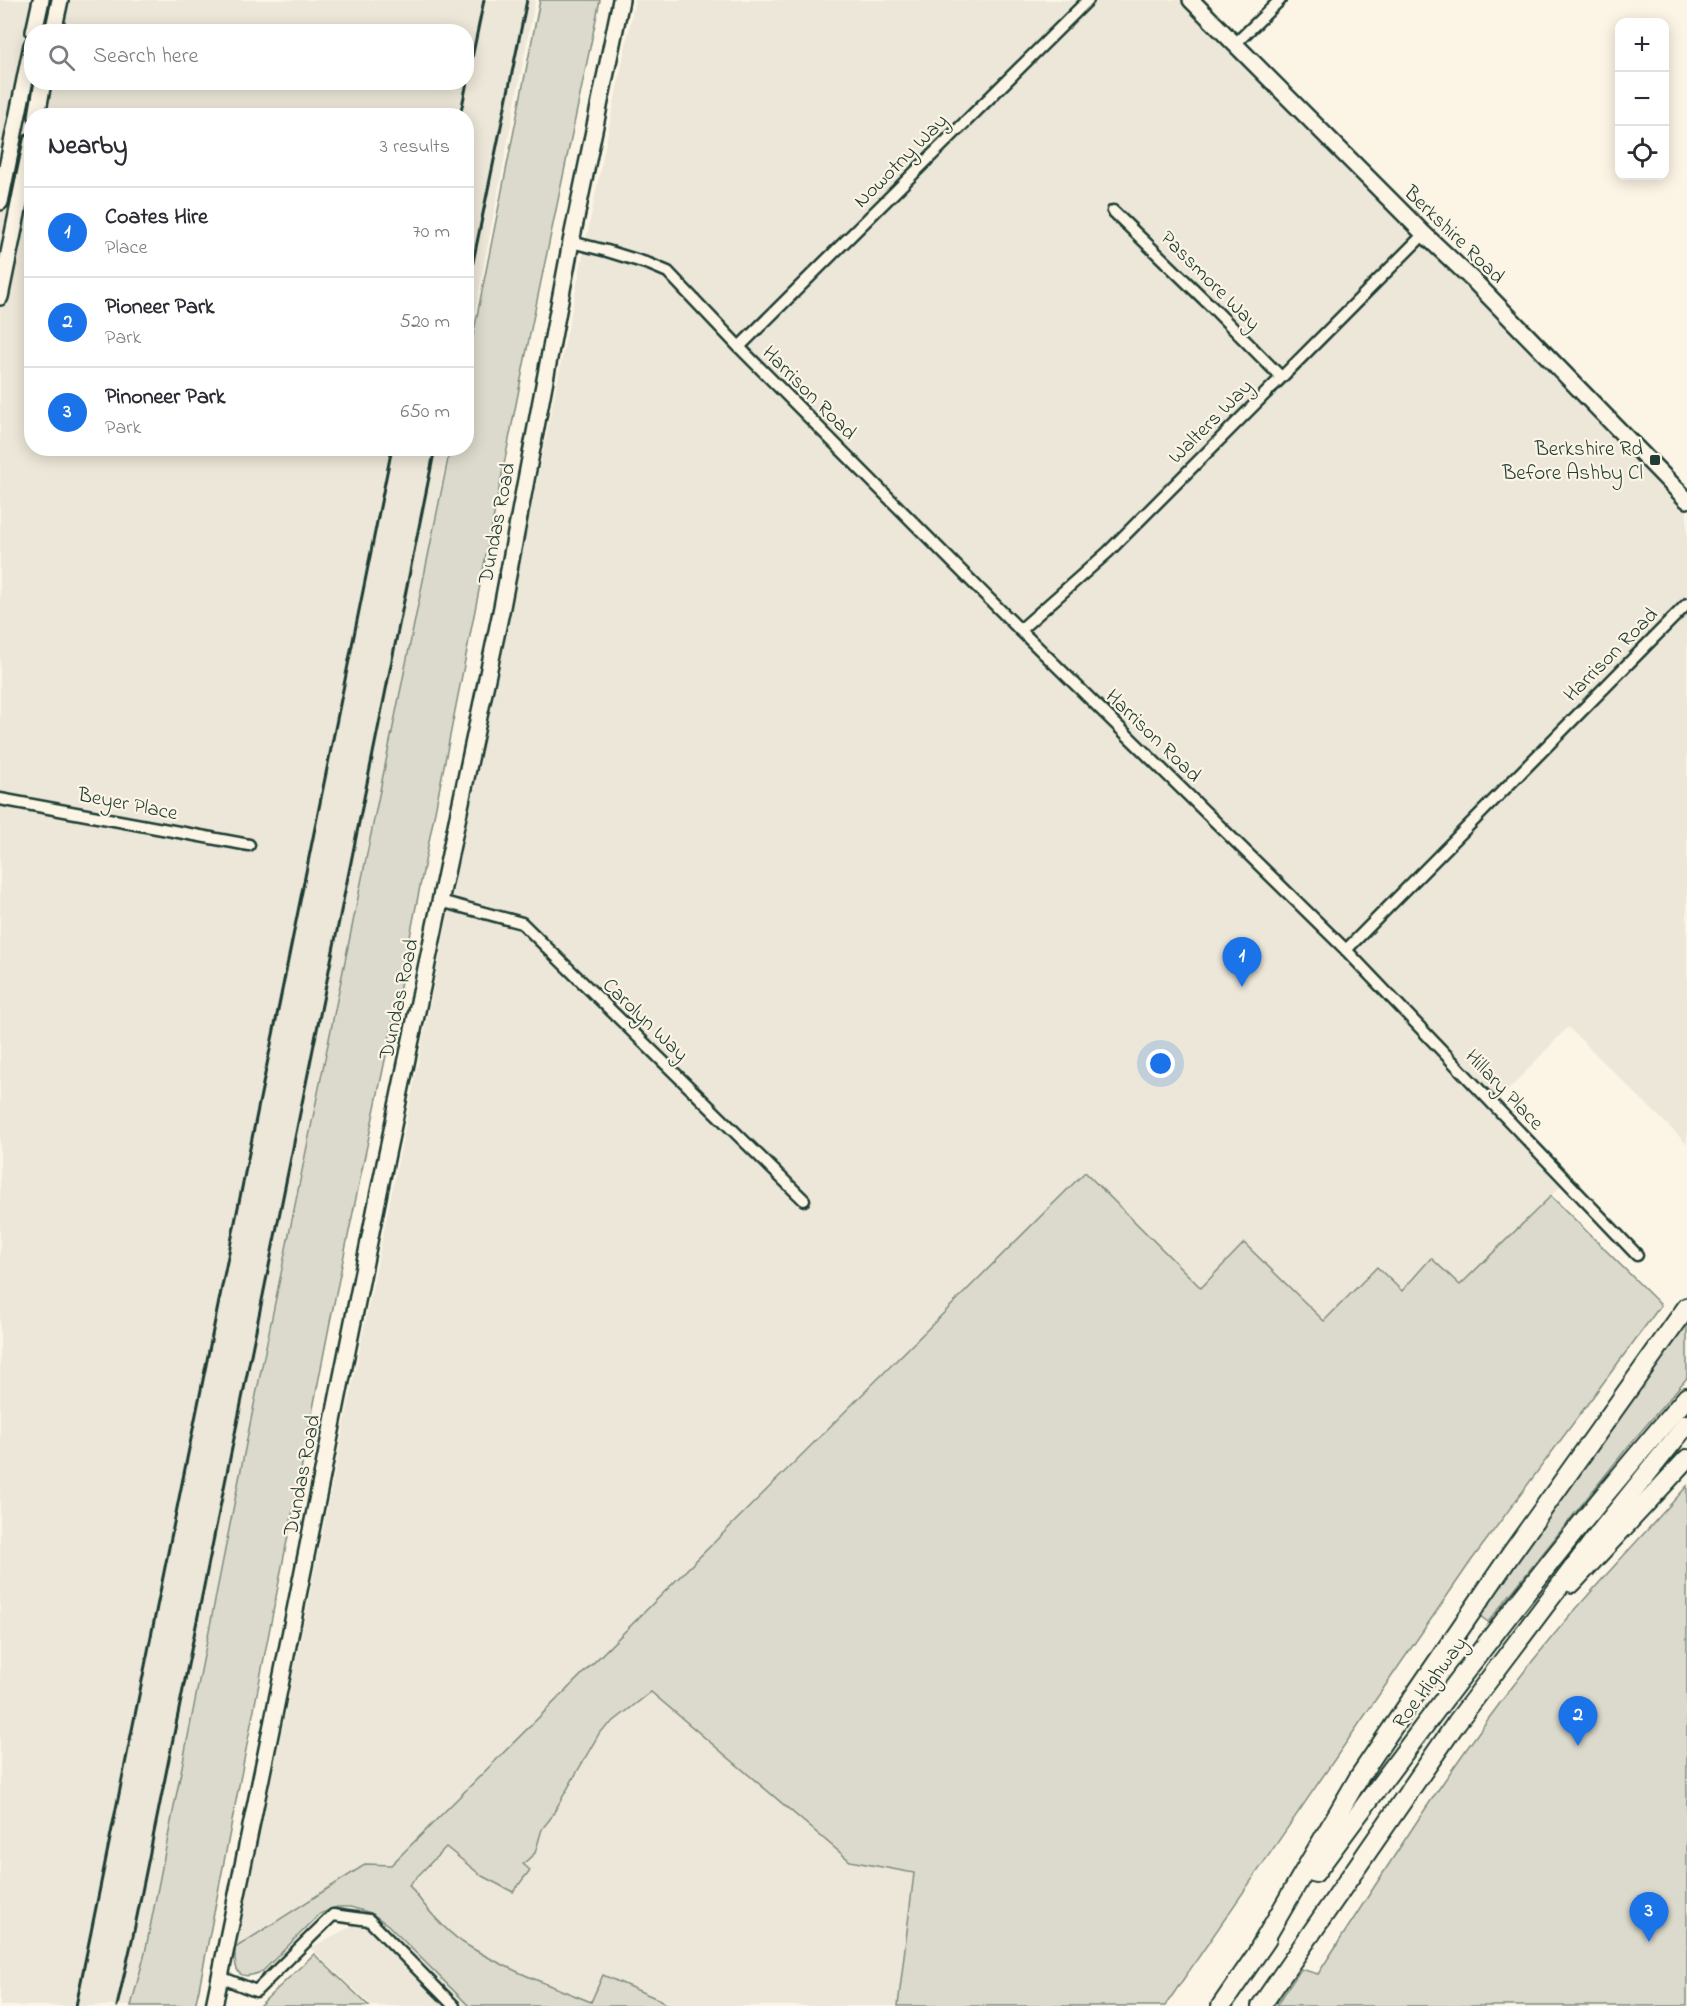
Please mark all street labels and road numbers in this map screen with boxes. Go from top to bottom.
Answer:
street label: Nowotny Way [847,107,957,217]
street label: Berkshire Road [1396,179,1511,292]
street label: Passmore Way [1151,224,1267,340]
street label: Harrison Road [754,339,863,448]
street label: Walters Way [1162,373,1262,473]
street label: Dundas Road [471,460,524,587]
street label: Harrison Road [1557,601,1666,710]
street label: Harrison Road [1098,683,1207,790]
street label: Beyer Place [74,780,181,831]
street label: Dundas Road [372,936,427,1063]
street label: Carolyn Way [593,972,695,1071]
street label: Hillary Place [1456,1043,1550,1139]
street label: Dundas Road [276,1412,329,1539]
street label: Roe Highway [1386,1631,1477,1737]

